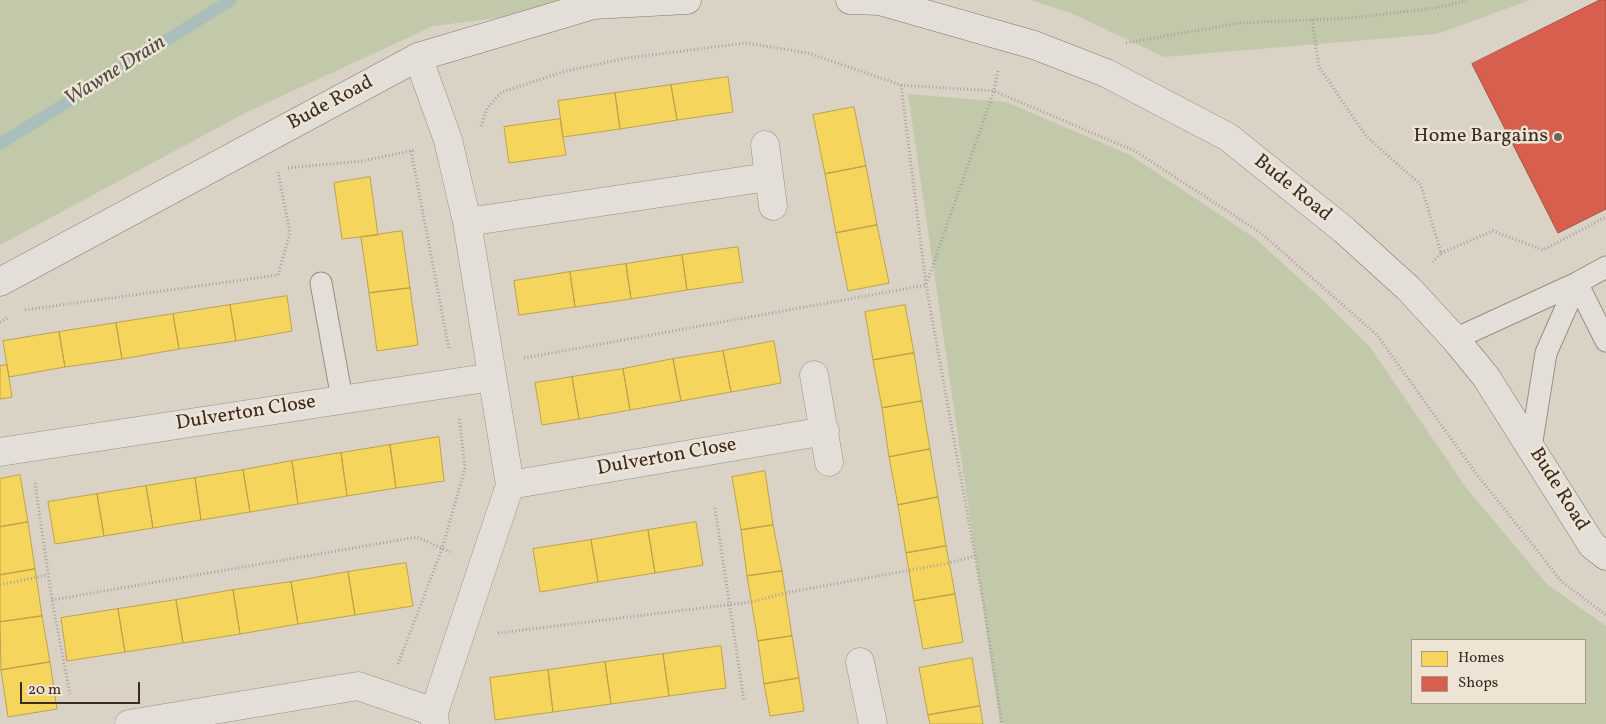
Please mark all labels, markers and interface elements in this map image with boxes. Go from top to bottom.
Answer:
water label: Wawne Drain [61,31,171,113]
street label: Bude Road [284,71,378,137]
place label: Home Bargains [1414,125,1548,149]
marker: Home Bargains [1552,131,1564,143]
street label: Bude Road [1248,150,1336,228]
street label: Dulverton Close [174,391,318,437]
street label: Dulverton Close [595,434,739,482]
street label: Bude Road [1523,444,1593,536]
legend [1411,639,1586,704]
text: Homes [1458,648,1504,669]
scale bar [22,672,142,704]
text: Shops [1458,673,1498,694]
text: 20 m [28,680,61,701]

